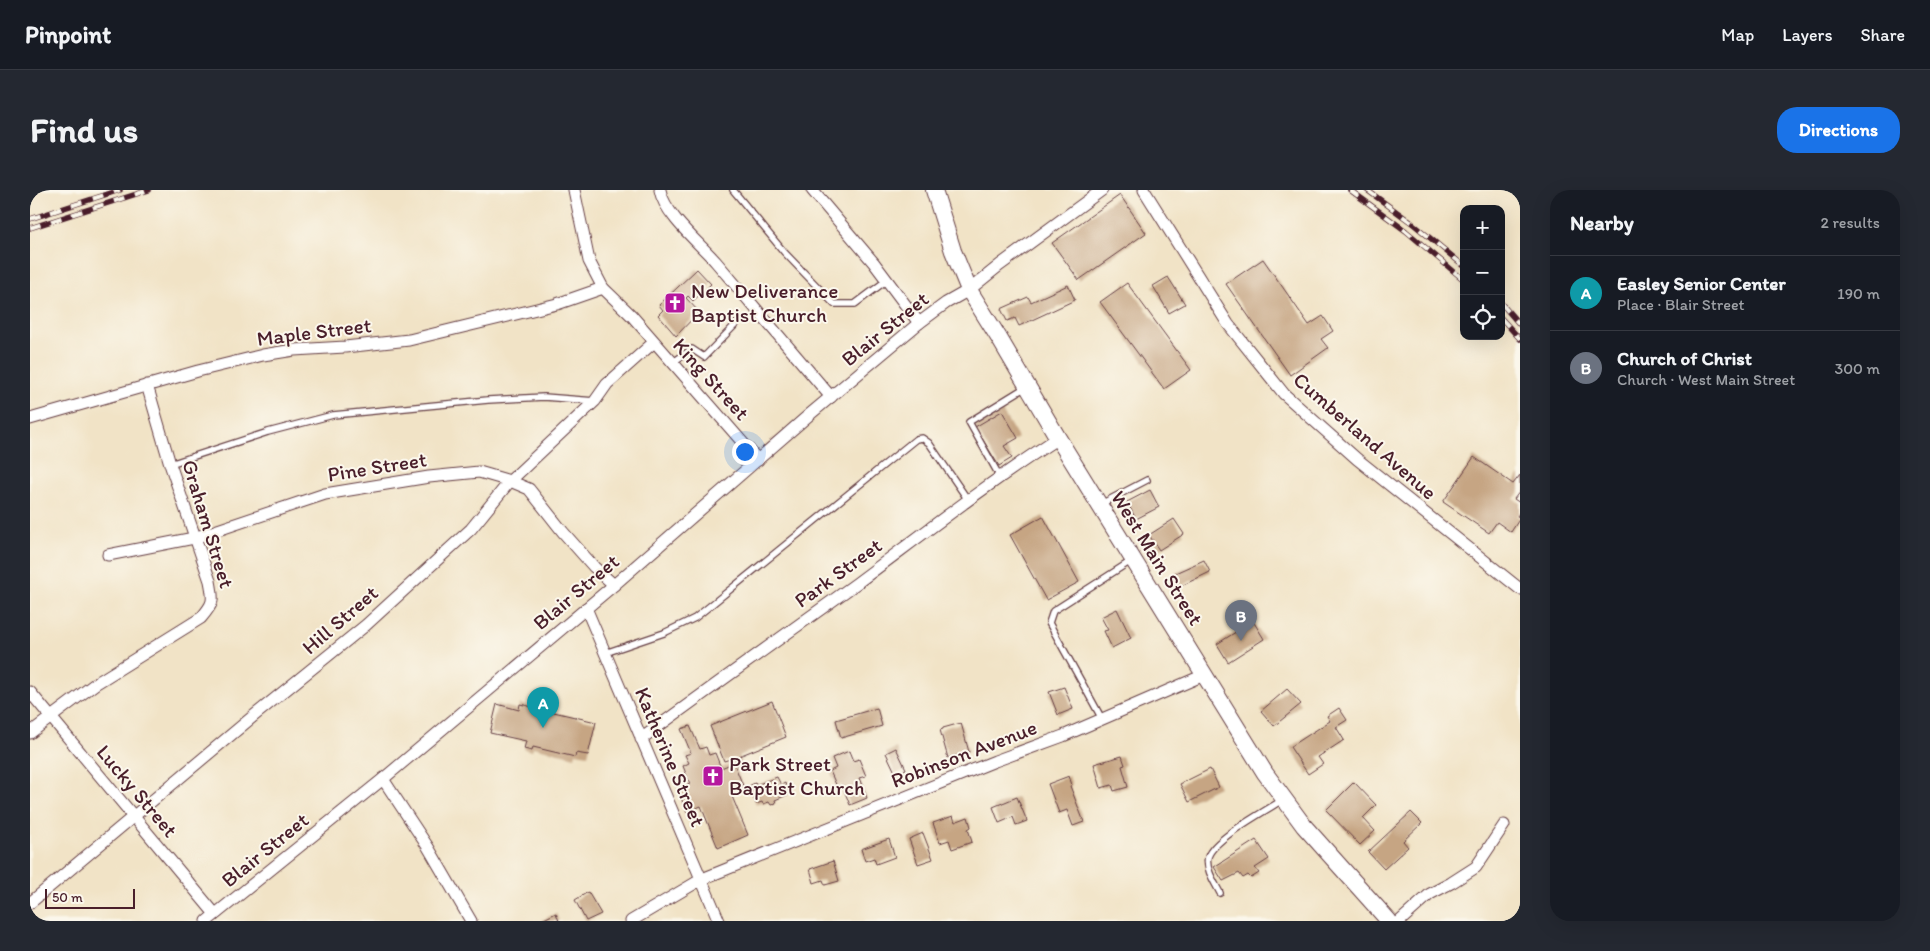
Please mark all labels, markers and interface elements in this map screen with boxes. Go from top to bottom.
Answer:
text: Pinpoint [25,20,111,49]
text: Map [1721,24,1754,46]
text: Layers [1782,24,1832,46]
text: Share [1860,24,1905,46]
button: Directions [1777,107,1900,153]
text: Find us [30,109,138,151]
map controls [1460,205,1505,340]
button: + [1460,205,1505,250]
text: Nearby [1570,210,1634,235]
text: 2 results [1820,213,1880,232]
button: − [1460,250,1505,295]
text: Easley Senior Center [1617,272,1786,295]
place label: New Deliverance Baptist Church [691,278,838,327]
text: A [1581,284,1591,303]
text: 190 m [1837,284,1880,303]
street label: Blair Street [836,286,933,371]
church icon: New Deliverance Baptist Church [663,291,687,315]
button: locate [1460,295,1505,340]
text: Place · Blair Street [1617,295,1745,314]
street label: Maple Street [255,312,373,351]
street label: King Street [668,332,755,425]
text: Church of Christ [1617,347,1752,370]
text: B [1581,359,1591,378]
text: 300 m [1835,359,1880,378]
street label: Cumberland Avenue [1289,367,1442,505]
text: Church · West Main Street [1617,370,1795,389]
your location [732,439,758,465]
street label: Pine Street [326,446,428,487]
street label: Graham Street [177,457,240,591]
street label: West Main Street [1106,486,1209,630]
street label: Park Street [789,532,886,613]
street label: Blair Street [528,548,624,635]
street label: Hill Street [297,580,383,659]
pin: B [1225,600,1257,641]
street label: Katherine Street [630,683,711,830]
pin: A [527,687,559,728]
street label: Robinson Avenue [887,714,1040,793]
street label: Lucky Street [92,739,183,842]
place label: Park Street Baptist Church [729,751,865,800]
church icon: Park Street Baptist Church [701,764,725,788]
street label: Blair Street [216,807,313,892]
scale bar [45,886,135,909]
text: 50 m [52,889,83,906]

